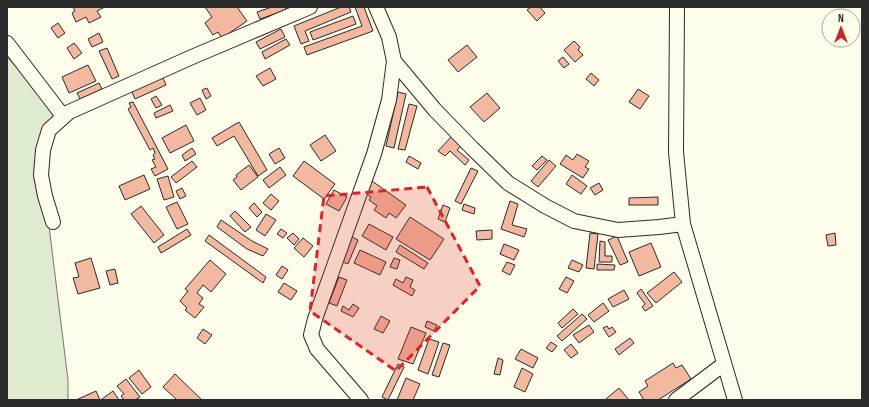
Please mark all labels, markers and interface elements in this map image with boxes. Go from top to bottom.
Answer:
north arrow [821,8,861,48]
text: N [838,12,844,25]

